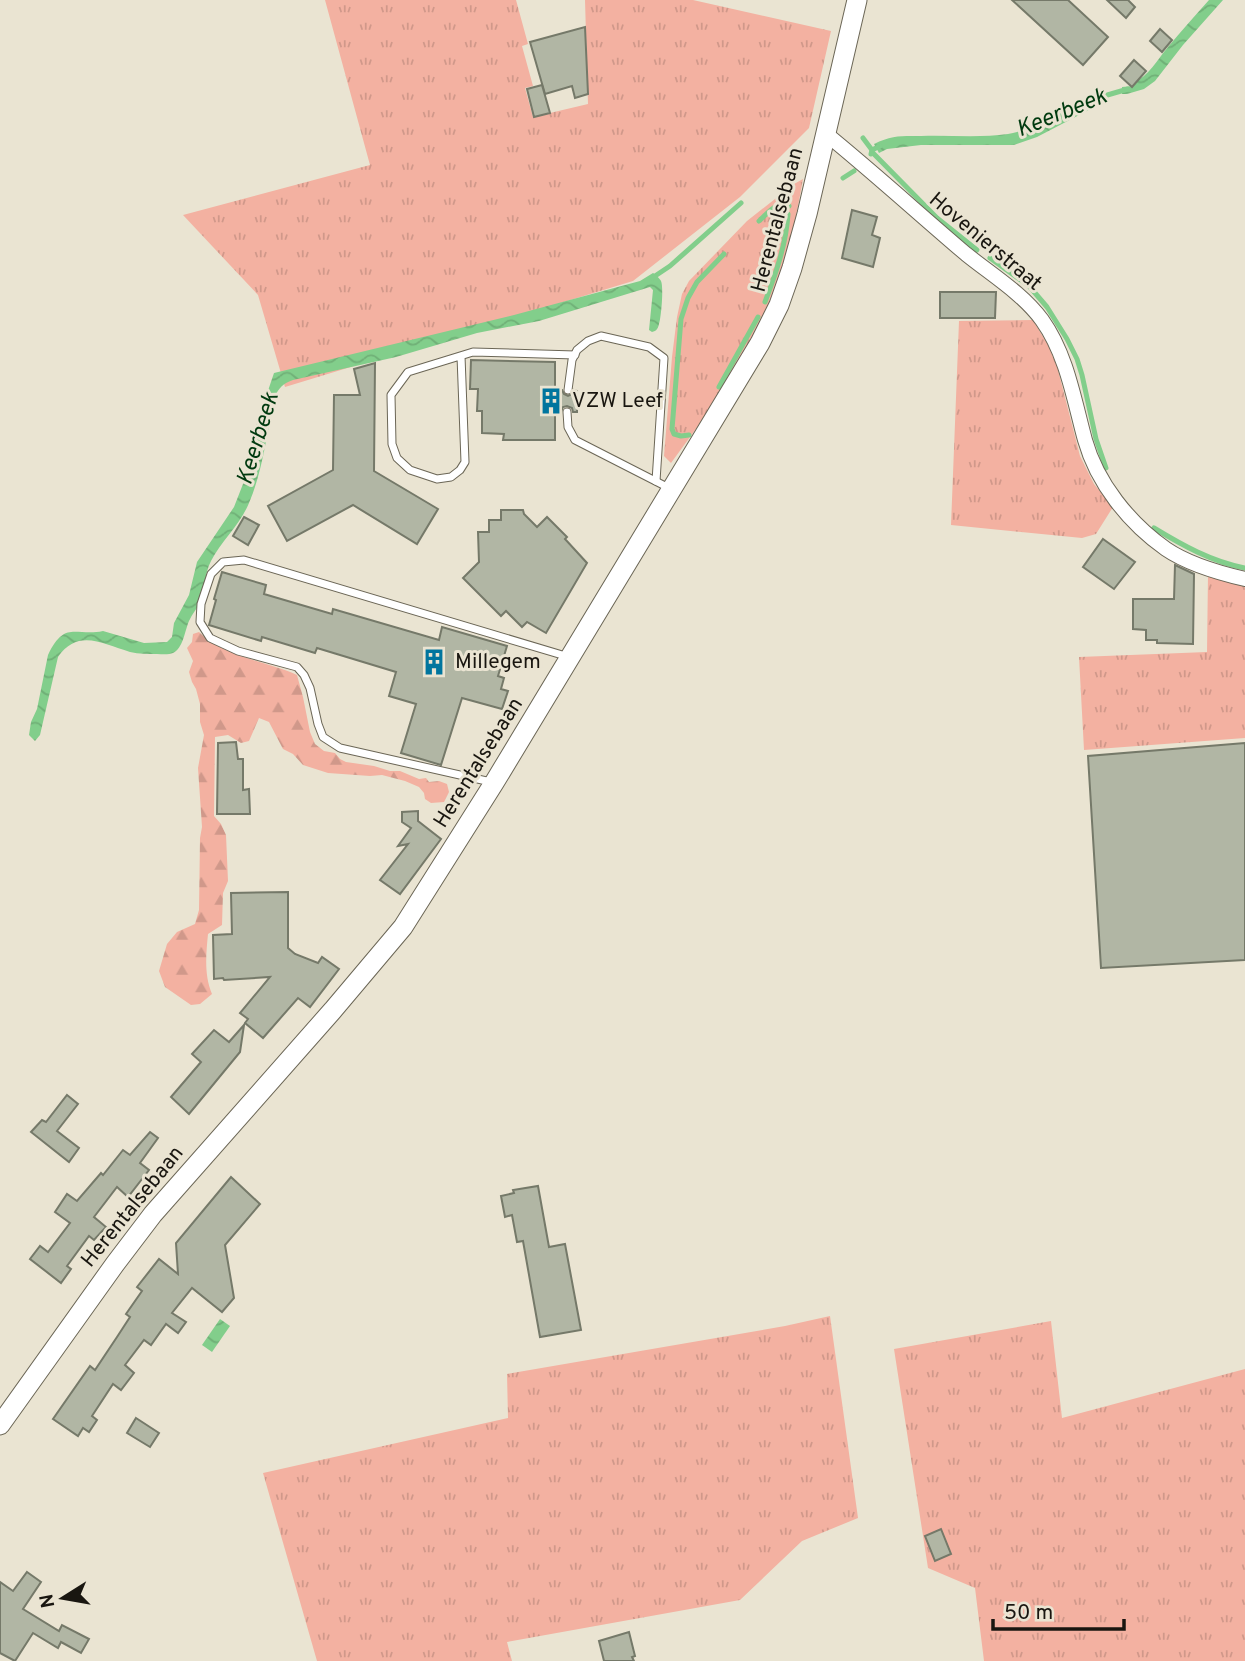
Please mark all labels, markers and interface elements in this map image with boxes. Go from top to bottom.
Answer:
water label: Keerbeek [1013,83,1112,145]
street label: Herentalsebaan [746,145,810,295]
street label: Hovenierstraat [923,187,1047,297]
building icon: VZW Leef [536,386,566,416]
place label: VZW Leef [572,388,663,415]
water label: Keerbeek [231,389,287,489]
building icon: Millegem [419,647,449,677]
place label: Millegem [455,649,541,676]
street label: Herentalsebaan [428,693,530,833]
street label: Herentalsebaan [76,1141,190,1273]
north arrow [28,1563,98,1633]
scale bar [993,1588,1124,1632]
text: N [35,1592,61,1610]
text: 50 m [1004,1600,1053,1627]

